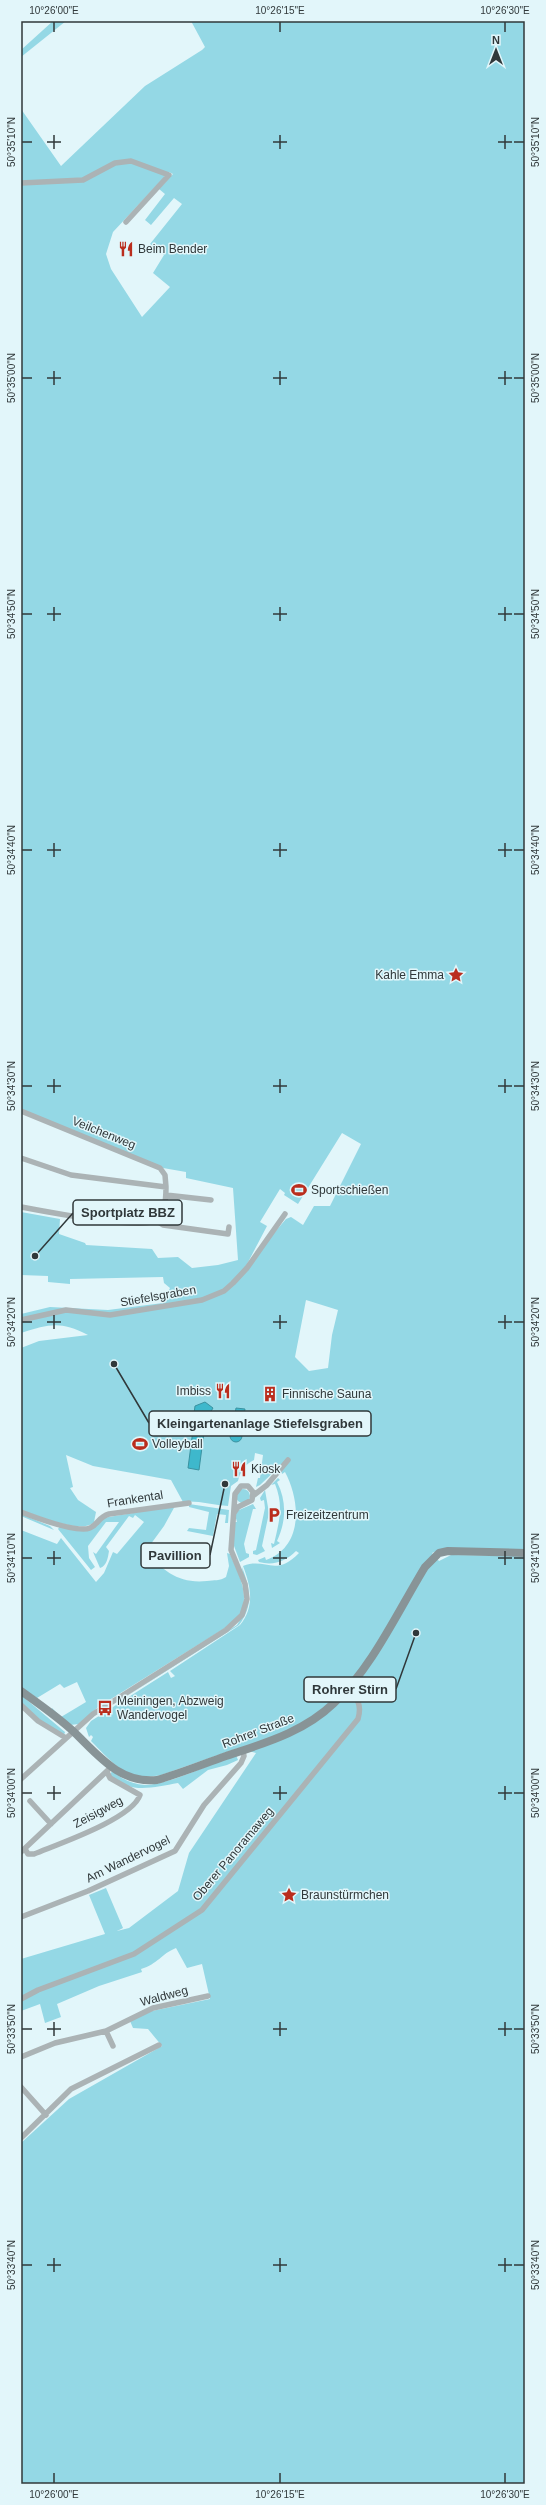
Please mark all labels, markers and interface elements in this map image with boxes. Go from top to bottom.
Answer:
text: 10°26'00"E [29,5,79,16]
text: 10°26'15"E [255,5,305,16]
text: 10°26'30"E [480,5,530,16]
north arrow [476,30,516,70]
text: N [492,34,500,46]
text: 50°35'10"N [6,117,17,167]
text: 50°35'10"N [530,117,541,167]
restaurant icon: Beim Bender [117,240,135,258]
place label: Beim Bender [138,242,207,256]
text: 50°35'00"N [6,353,17,403]
text: 50°35'00"N [530,353,541,403]
text: 50°34'50"N [6,589,17,639]
text: 50°34'50"N [530,589,541,639]
text: 50°34'40"N [6,825,17,875]
text: 50°34'40"N [530,825,541,875]
place icon: Kahle Emma [447,966,465,984]
place label: Kahle Emma [375,968,444,982]
text: 50°34'30"N [6,1061,17,1111]
text: 50°34'30"N [530,1061,541,1111]
street label: Veilchenweg [70,1114,138,1152]
sports icon: Sportschießen [290,1181,308,1199]
place label: Sportschießen [311,1183,388,1197]
callout: Sportplatz BBZ [73,1200,182,1225]
text: Sportplatz BBZ [81,1205,175,1220]
street label: Stiefelsgraben [119,1282,197,1310]
text: 50°34'20"N [6,1297,17,1347]
text: 50°34'20"N [530,1297,541,1347]
restaurant icon: Imbiss [214,1382,232,1400]
place label: Imbiss [176,1384,211,1398]
building icon: Finnische Sauna [261,1385,279,1403]
place label: Finnische Sauna [282,1387,372,1401]
callout: Kleingartenanlage Stiefelsgraben [149,1411,371,1436]
text: Kleingartenanlage Stiefelsgraben [157,1416,363,1431]
sports icon: Volleyball [131,1435,149,1453]
place label: Volleyball [152,1437,203,1451]
restaurant icon: Kiosk [230,1460,248,1478]
place label: Kiosk [251,1462,281,1476]
street label: Frankental [106,1488,164,1510]
parking icon: Freizeitzentrum [265,1506,283,1524]
place label: Freizeitzentrum [286,1508,369,1522]
text: 50°34'10"N [6,1533,17,1583]
text: 50°34'10"N [530,1533,541,1583]
callout: Pavillion [141,1543,210,1568]
text: Pavillion [148,1548,202,1563]
callout: Rohrer Stirn [304,1677,396,1702]
text: Rohrer Stirn [312,1682,388,1697]
place label: Meiningen, Abzweig Wandervogel [117,1694,224,1722]
bus stop icon: Meiningen, Abzweig Wandervogel [96,1699,114,1717]
street label: Rohrer Straße [220,1711,296,1751]
text: 50°34'00"N [6,1768,17,1818]
text: 50°34'00"N [530,1768,541,1818]
street label: Zeisigweg [71,1793,125,1831]
street label: Oberer Panoramaweg [190,1804,276,1904]
street label: Am Wandervogel [84,1833,172,1885]
place icon: Braunstürmchen [280,1886,298,1904]
place label: Braunstürmchen [301,1888,389,1902]
street label: Waldweg [139,1983,189,2009]
text: 50°33'50"N [6,2004,17,2054]
text: 50°33'50"N [530,2004,541,2054]
text: 50°33'40"N [6,2240,17,2290]
text: 50°33'40"N [530,2240,541,2290]
text: 10°26'00"E [29,2489,79,2500]
text: 10°26'15"E [255,2489,305,2500]
text: 10°26'30"E [480,2489,530,2500]

